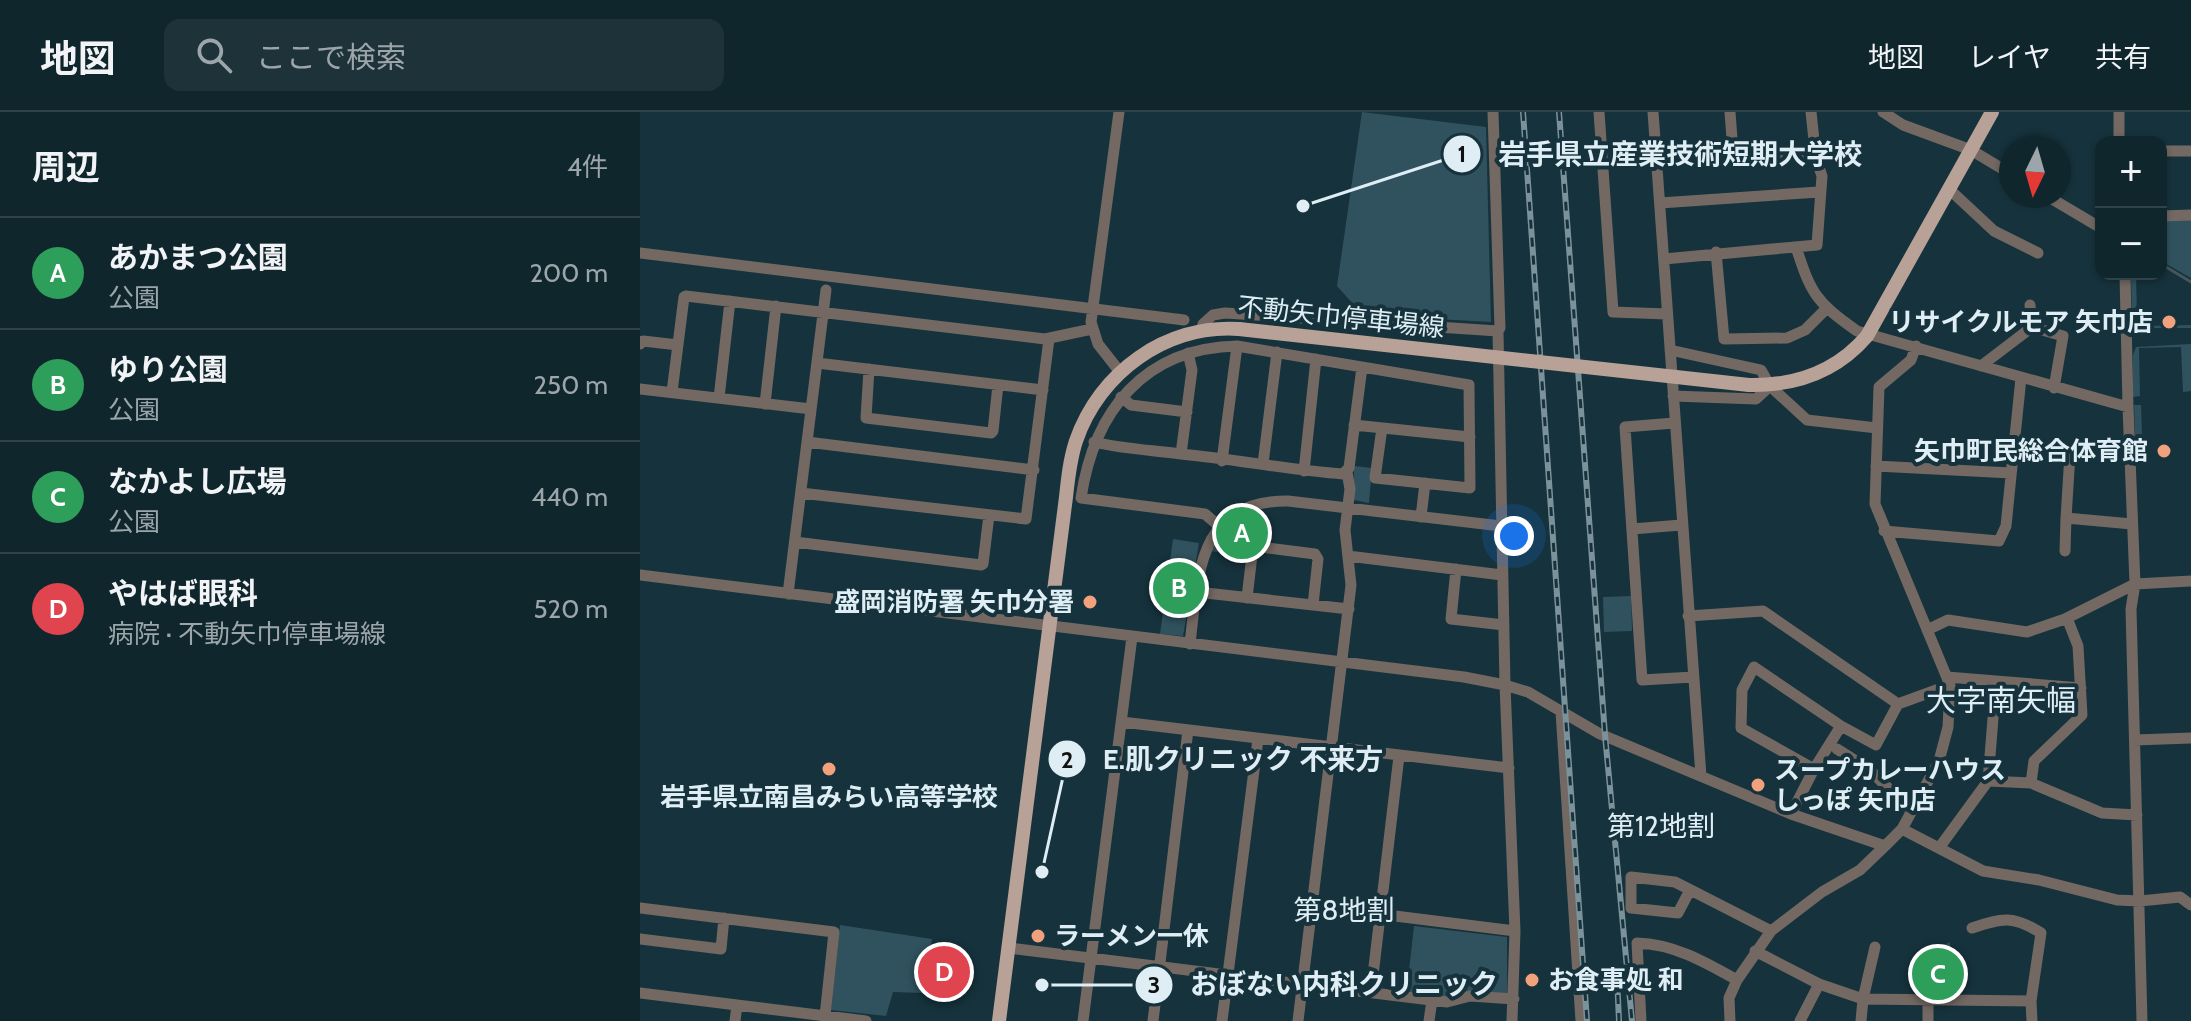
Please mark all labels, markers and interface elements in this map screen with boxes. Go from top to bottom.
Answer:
search box [164,19,724,91]
icon: search [192,33,236,77]
text: 地図 [40,35,116,82]
text: ここで検索 [256,39,406,76]
text: 地図 [1868,40,1924,74]
text: レイヤ [1968,40,2051,74]
text: 共有 [2095,40,2151,74]
callout: 岩手県立産業技術短期大学校 [1442,128,1878,180]
north arrow [1999,136,2071,208]
map controls [2095,136,2167,280]
button: + [2095,136,2167,208]
text: 岩手県立産業技術短期大学校 [1498,137,1862,171]
text: 1 [1458,139,1466,168]
text: 周辺 [32,146,100,188]
text: 4件 [567,151,608,183]
button: − [2095,208,2167,280]
text: あかまつ公園 [108,239,288,276]
text: A [50,257,66,289]
text: 200 m [529,257,608,289]
text: 公園 [108,282,160,314]
street label: 不動矢巾停車場線 [1236,290,1446,344]
place label: リサイクルモア 矢巾店 [1888,306,2153,338]
marker: リサイクルモア 矢巾店 [2160,313,2178,331]
text: ゆり公園 [108,351,228,388]
text: B [50,369,66,401]
text: 250 m [534,369,608,401]
text: 公園 [108,394,160,426]
place label: 矢巾町民総合体育館 [1914,435,2148,467]
marker: 矢巾町民総合体育館 [2155,442,2173,460]
text: なかよし広場 [108,463,287,500]
text: C [50,481,66,513]
text: 440 m [531,481,608,513]
pin: A [1216,503,1268,563]
text: 公園 [108,506,160,538]
your location [1494,516,1534,556]
pin: B [1153,558,1205,618]
text: やはば眼科 [108,575,258,612]
place label: 盛岡消防署 矢巾分署 [834,586,1074,618]
text: D [49,593,67,625]
text: 520 m [534,593,608,625]
marker: 盛岡消防署 矢巾分署 [1081,593,1099,611]
text: 病院 · 不動矢巾停車場線 [108,618,386,650]
district label: 大字南矢幅 [1926,682,2076,719]
callout: E.肌クリニック 不来方 [1047,733,1399,785]
text: E.肌クリニック 不来方 [1103,742,1383,776]
text: 2 [1061,745,1073,774]
place label: スープカレーハウス しっぽ 矢巾店 [1774,754,2006,816]
marker: 岩手県立南昌みらい高等学校 [820,760,838,778]
marker: スープカレーハウス しっぽ 矢巾店 [1749,776,1767,794]
place label: 岩手県立南昌みらい高等学校 [660,781,998,813]
district label: 第12地割 [1607,809,1715,843]
district label: 第8地割 [1294,893,1394,927]
place label: ラーメン一休 [1054,920,1209,952]
marker: ラーメン一休 [1029,927,1047,945]
pin: D [918,942,970,1002]
pin: C [1912,944,1964,1004]
callout: おぼない内科クリニック [1134,959,1514,1011]
place label: お食事処 和 [1548,964,1684,996]
text: おぼない内科クリニック [1190,967,1498,1001]
text: 3 [1148,970,1160,999]
marker: お食事処 和 [1523,971,1541,989]

